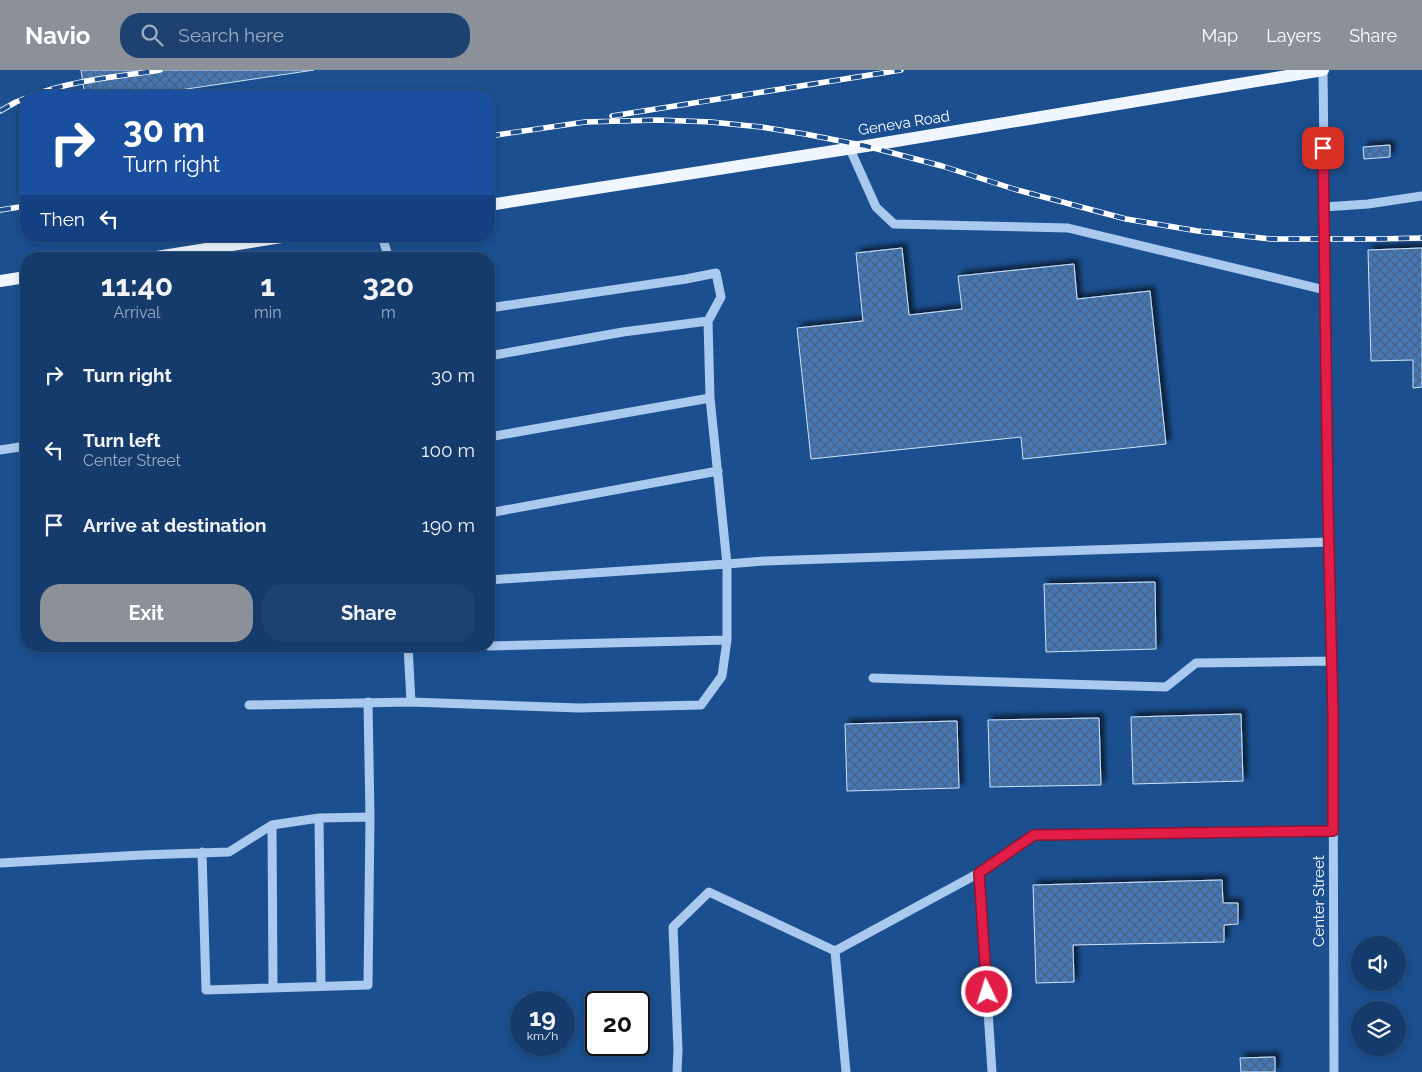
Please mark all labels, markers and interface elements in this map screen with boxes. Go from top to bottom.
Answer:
search box [120,13,470,58]
text: Navio [25,21,90,50]
icon: search [138,21,166,49]
text: Search here [178,24,284,46]
text: Map [1202,25,1238,46]
text: Layers [1266,25,1321,46]
text: Share [1349,25,1397,46]
street label: Geneva Road [857,107,951,139]
text: 30 m [123,109,205,150]
icon: right [40,110,105,175]
pin [1302,127,1344,169]
icon: arrive [1309,134,1337,162]
text: Turn right [123,151,220,177]
icon: left [95,205,123,233]
text: Then [40,208,85,230]
text: 11:40 [101,268,173,303]
text: 1 [260,268,275,303]
text: 320 [362,268,414,303]
text: Arrival [114,303,160,322]
text: min [254,303,282,322]
text: m [381,303,396,322]
icon: right [40,361,68,389]
text: Turn right [83,364,172,386]
text: 30 m [431,364,475,386]
text: Turn left [83,429,160,451]
icon: left [40,436,68,464]
text: 100 m [421,439,475,461]
text: Center Street [83,451,181,470]
icon: arrive [40,511,68,539]
text: Arrive at destination [83,514,267,536]
text: 190 m [422,514,475,536]
button: Exit [40,584,253,642]
button: Share [263,584,475,642]
street label: Center Street [1310,855,1328,947]
map controls [1351,936,1406,1056]
button: sound [1351,936,1406,991]
position arrow [960,965,1012,1017]
speed limit sign: 20 [585,991,650,1056]
button: layers [1351,1001,1406,1056]
text: 19 [529,1002,556,1032]
text: km/h [527,1029,558,1043]

